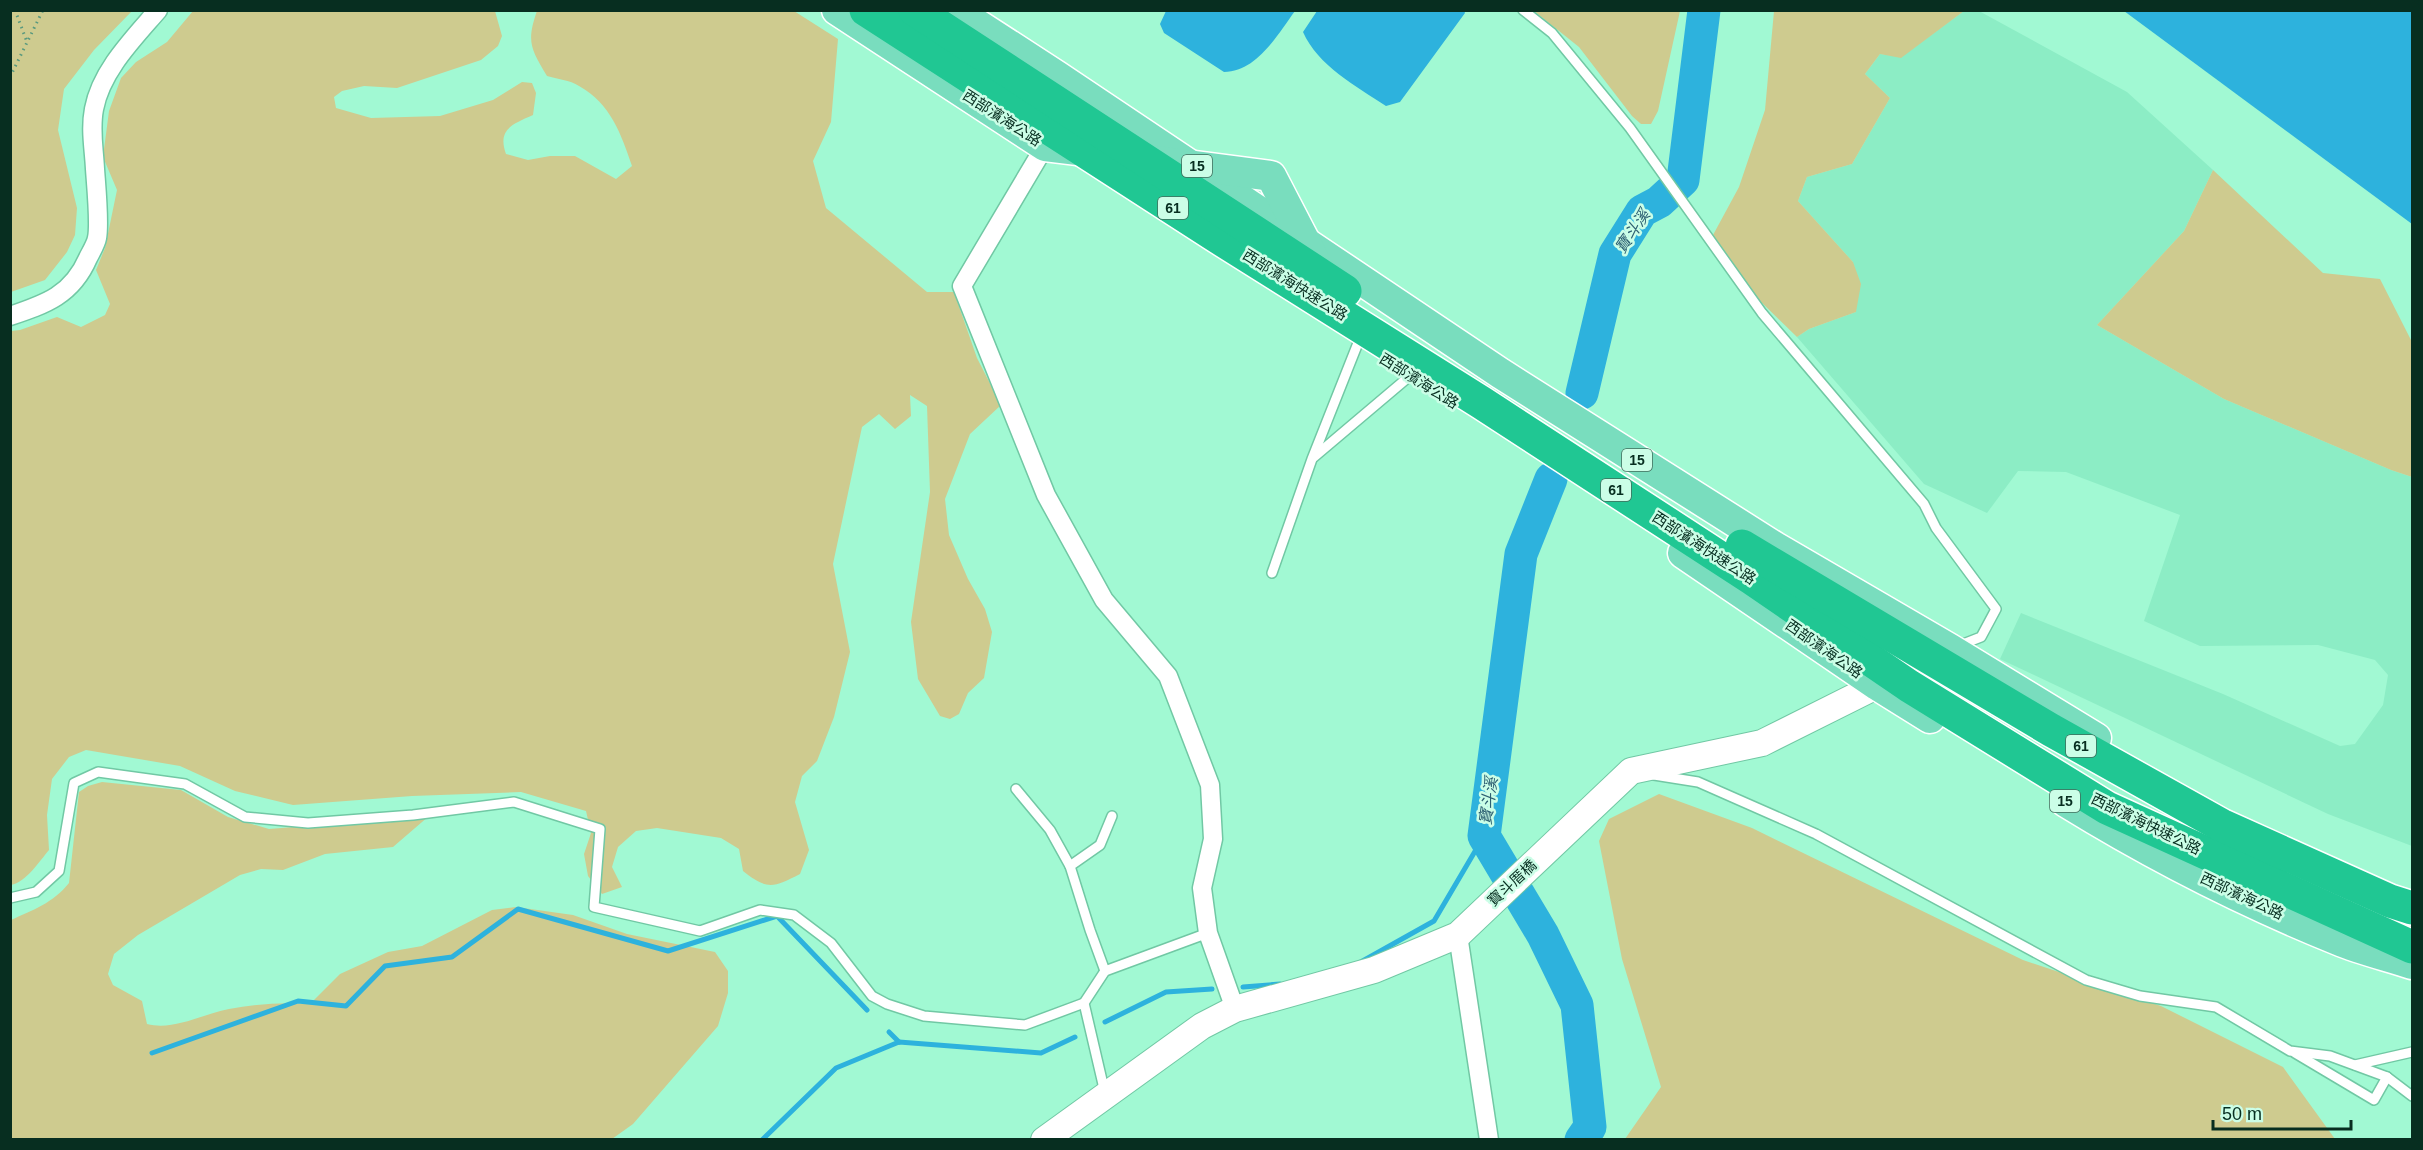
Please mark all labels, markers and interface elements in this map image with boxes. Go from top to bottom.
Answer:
street label: 西部濱海公路 [960,86,1045,149]
road number: 15 [1182,155,1212,177]
road number: 61 [1158,197,1188,219]
water label: 寶斗溪 [1612,205,1654,256]
street label: 西部濱海快速公路 [1240,246,1351,324]
street label: 西部濱海公路 [1377,350,1462,412]
road number: 15 [1622,449,1652,471]
road number: 61 [1601,479,1631,501]
street label: 西部濱海快速公路 [1649,508,1759,587]
street label: 西部濱海公路 [1783,616,1866,681]
road number: 61 [2066,735,2096,757]
water label: 寶斗溪 [1477,774,1501,826]
road number: 15 [2050,790,2080,812]
street label: 西部濱海快速公路 [2089,790,2204,857]
street label: 寶斗厝橋 [1484,856,1539,909]
street label: 西部濱海公路 [2198,869,2287,922]
scale bar [2213,1093,2351,1131]
text: 50 m [2222,1104,2262,1124]

